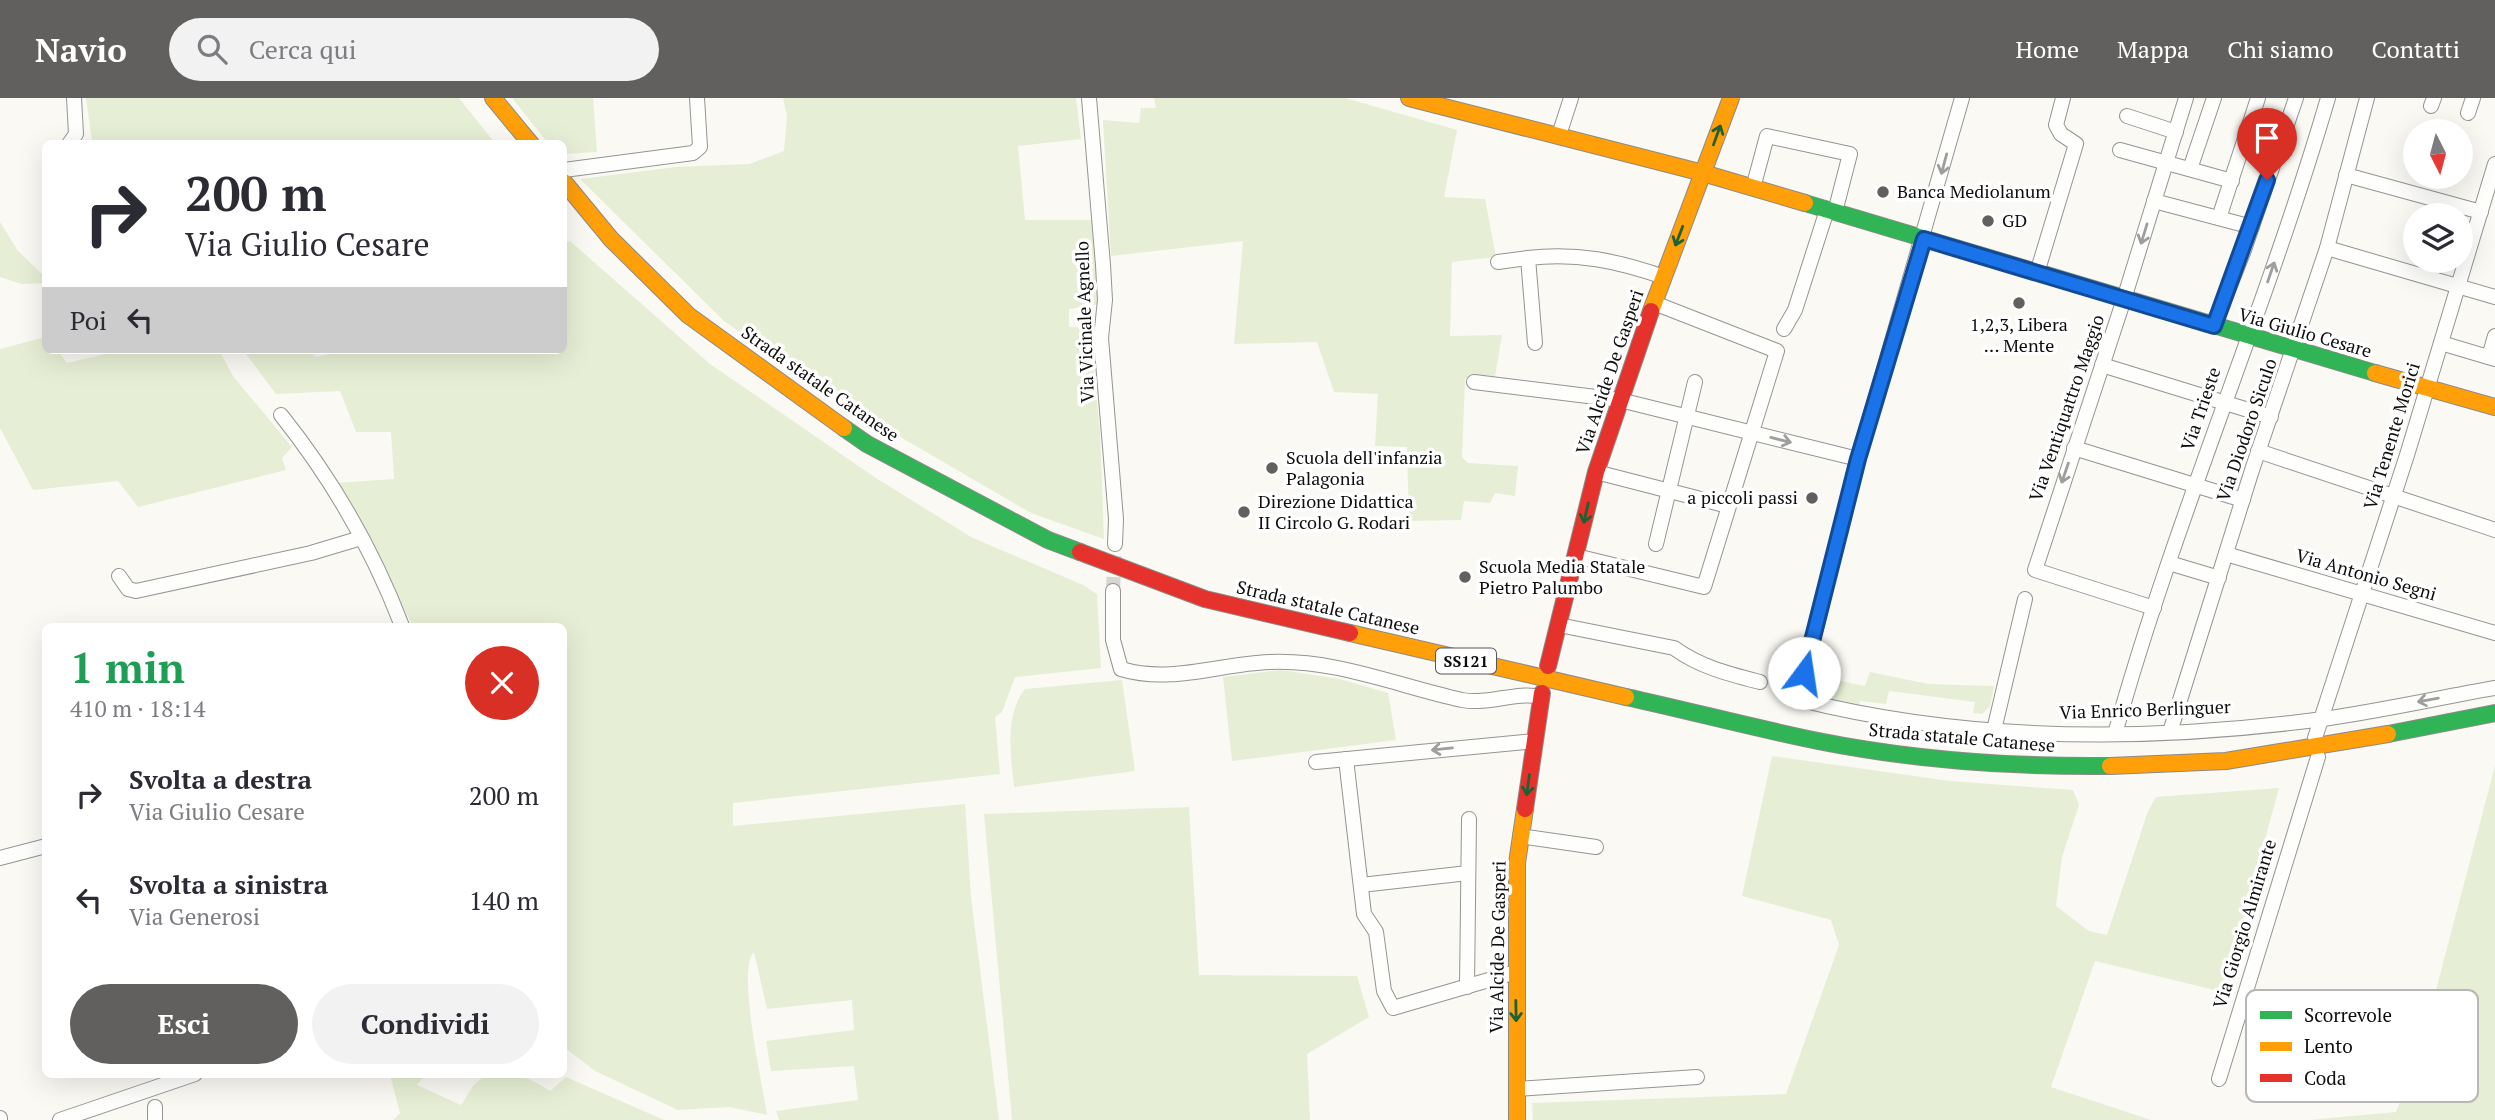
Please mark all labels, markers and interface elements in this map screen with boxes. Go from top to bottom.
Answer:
search box [169,18,659,81]
text: Navio [35,28,127,71]
icon: search [193,30,231,68]
text: Cerca qui [249,32,357,66]
text: Home [2015,33,2079,65]
text: Mappa [2117,33,2189,65]
text: Chi siamo [2227,33,2334,65]
text: Contatti [2372,33,2460,65]
pin [2237,108,2297,180]
icon: arrive [2248,119,2286,157]
north arrow [2403,119,2473,189]
map controls [2403,119,2473,273]
one-way arrow [1712,125,1724,147]
one-way arrow [1937,152,1950,175]
text: 200 m [185,160,327,225]
icon: right [70,168,161,259]
place label: Banca Mediolanum [1897,179,2051,203]
marker: Banca Mediolanum [1875,184,1891,200]
button: layers [2403,203,2473,273]
place label: GD [2002,208,2027,232]
marker: GD [1980,213,1996,229]
one-way arrow [2137,222,2150,244]
text: Via Giulio Cesare [185,223,430,265]
one-way arrow [1672,225,1685,247]
street label: Via Vicinale Agnello [1069,241,1099,403]
one-way arrow [2266,262,2278,284]
street label: Via Alcide De Gasperi [1570,286,1649,457]
marker: 1,2,3, Libera ... Mente [2011,295,2027,311]
icon: left [121,301,159,339]
street label: Via Giulio Cesare [2236,302,2375,363]
text: Poi [70,303,107,337]
street label: Via Ventiquattro Maggio [2023,311,2109,504]
place label: 1,2,3, Libera ... Mente [1970,312,2068,357]
street label: Strada statale Catanese [737,320,904,447]
street label: Via Diodoro Siculo [2210,355,2282,504]
street label: Via Tenente Morici [2357,359,2425,512]
street label: Via Trieste [2175,364,2226,454]
one-way arrow [1769,434,1792,447]
place label: Scuola dell'infanzia Palagonia [1286,445,1442,490]
marker: Scuola dell'infanzia Palagonia [1264,460,1280,476]
one-way arrow [2058,461,2070,483]
place label: a piccoli passi [1687,485,1798,509]
place label: Direzione Didattica II Circolo G. Rodari [1258,489,1414,534]
marker: a piccoli passi [1804,490,1820,506]
one-way arrow [1579,501,1592,524]
marker: Direzione Didattica II Circolo G. Rodari [1236,504,1252,520]
street label: Via Antonio Segni [2293,542,2439,606]
place label: Scuola Media Statale Pietro Palumbo [1479,554,1645,599]
marker: Scuola Media Statale Pietro Palumbo [1457,569,1473,585]
street label: Strada statale Catanese [1234,574,1422,640]
position arrow [1767,636,1841,710]
text: 1 min [70,639,185,695]
button: close [465,646,539,720]
road number: SS121 [1436,648,1496,674]
text: 410 m · 18:14 [70,693,205,724]
street label: Via Enrico Berlinguer [2059,694,2231,724]
one-way arrow [2417,694,2440,707]
street label: Strada statale Catanese [1868,717,2056,757]
one-way arrow [1431,743,1454,756]
text: Svolta a destra [129,762,312,796]
one-way arrow [1521,773,1534,796]
icon: right [70,776,108,814]
text: 200 m [469,778,539,812]
text: Via Giulio Cesare [129,796,305,827]
street label: Via Giorgio Almirante [2207,836,2281,1011]
street label: Via Alcide De Gasperi [1483,860,1511,1034]
text: Svolta a sinistra [129,867,328,901]
icon: left [70,881,108,919]
text: 140 m [469,883,539,917]
text: Via Generosi [129,901,260,932]
button: Esci [70,984,298,1064]
button: Condividi [312,984,539,1064]
legend [2246,990,2478,1102]
one-way arrow [1509,1000,1523,1023]
text: Scorrevole [2304,1002,2392,1027]
text: Lento [2304,1033,2353,1058]
text: Coda [2304,1065,2347,1090]

